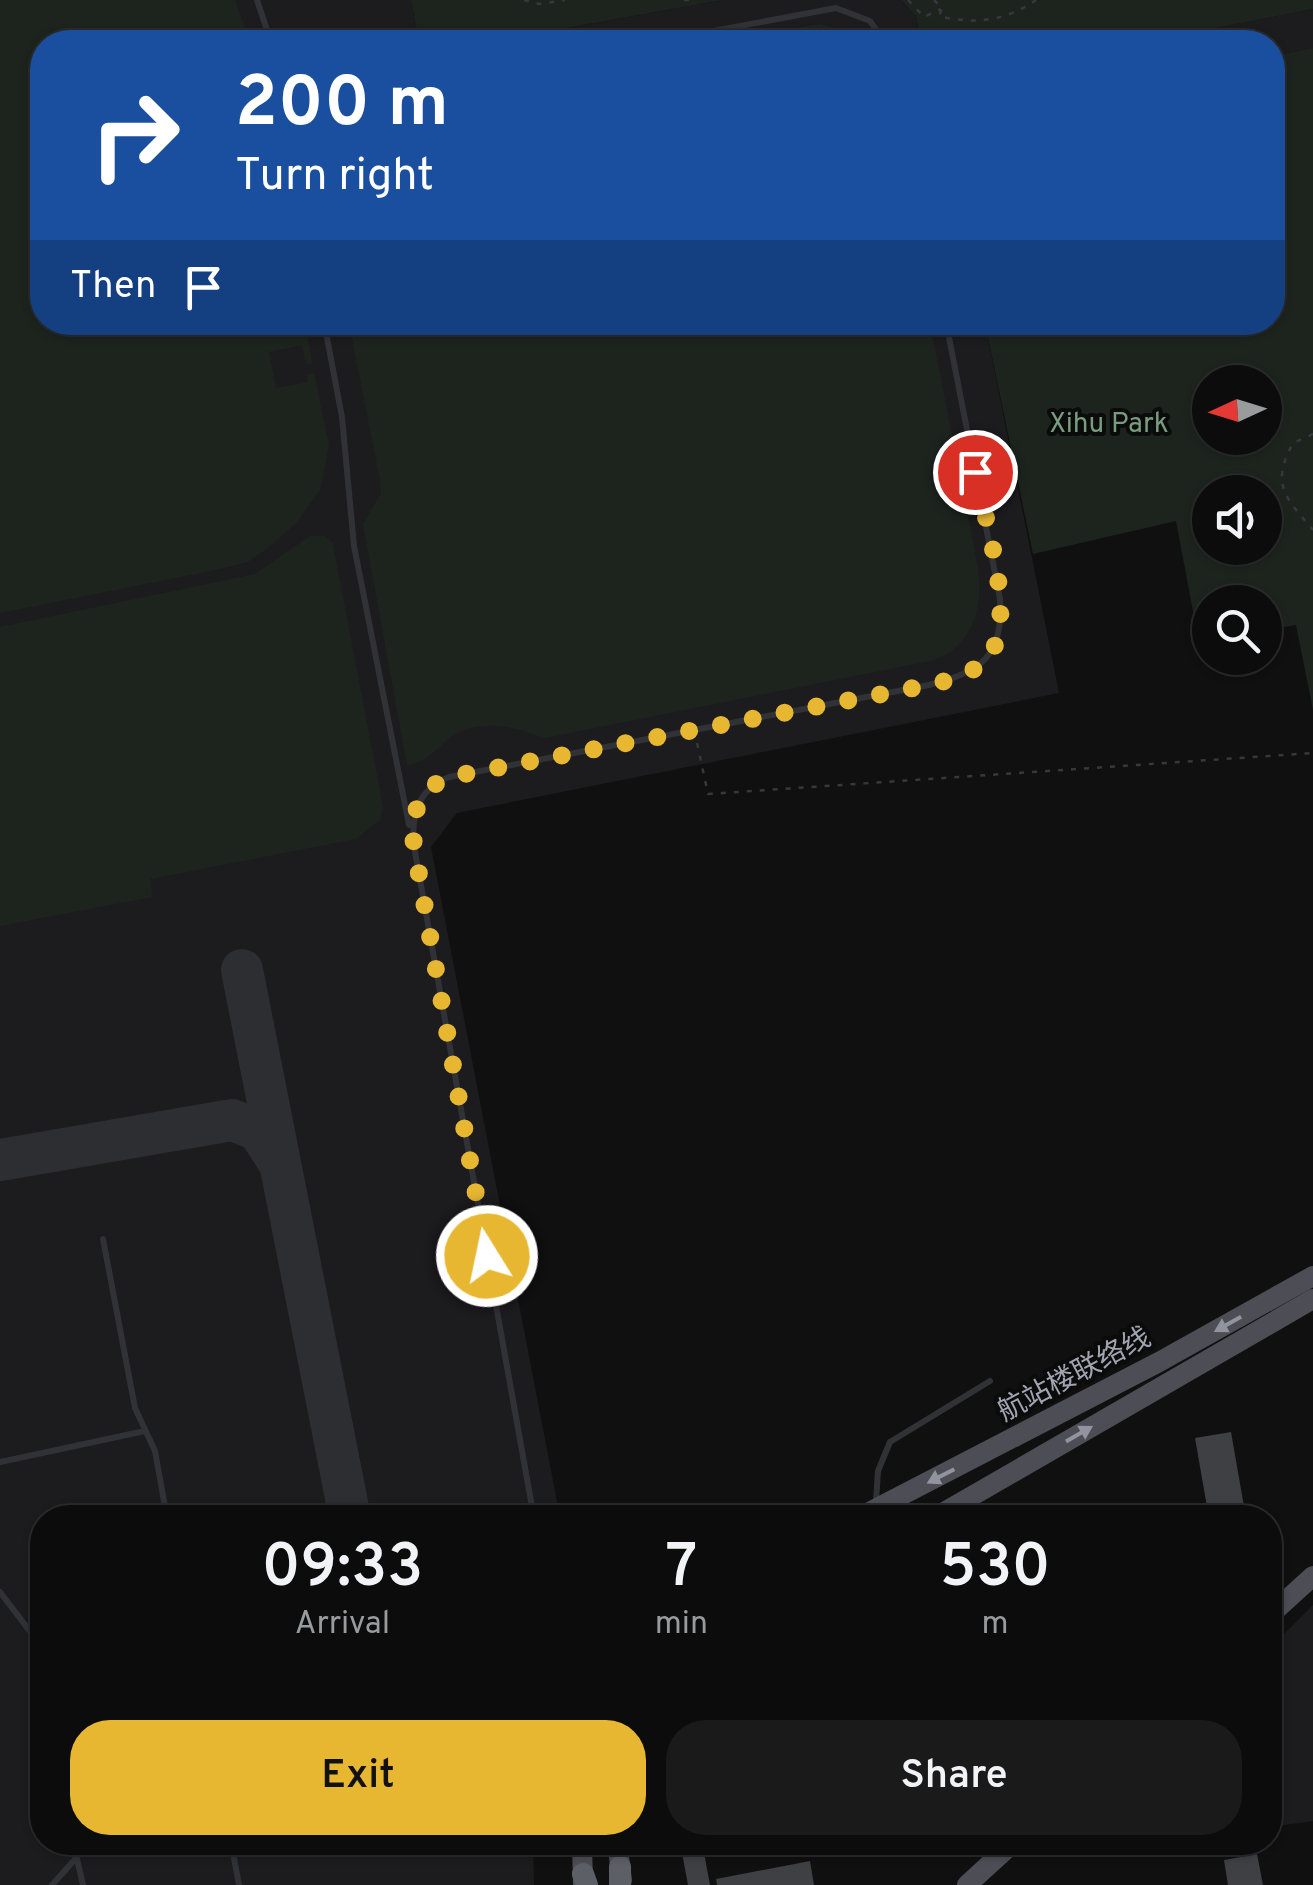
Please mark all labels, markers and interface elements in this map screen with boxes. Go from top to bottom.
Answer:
text: 200 m [235,62,449,151]
icon: right [70,70,200,200]
text: Turn right [235,149,434,206]
icon: arrive [176,260,231,315]
text: Then [70,263,156,312]
north arrow [1192,365,1282,455]
map controls [1192,365,1282,675]
park label: Xihu Park [1049,407,1169,443]
pin [933,430,1018,515]
icon: arrive [948,445,1003,500]
button: sound [1192,475,1282,565]
button: search [1192,585,1282,675]
position arrow [435,1204,539,1308]
one-way arrow [1214,1314,1242,1332]
street label: 航站楼联络线 [992,1321,1158,1431]
one-way arrow [1065,1426,1093,1443]
one-way arrow [926,1467,955,1484]
text: 09:33 [261,1532,423,1608]
text: 7 [665,1532,697,1608]
text: 530 [939,1532,1051,1608]
text: Arrival [295,1605,390,1645]
text: min [655,1605,708,1645]
text: m [981,1605,1009,1645]
button: Exit [70,1720,646,1835]
button: Share [666,1720,1242,1835]

